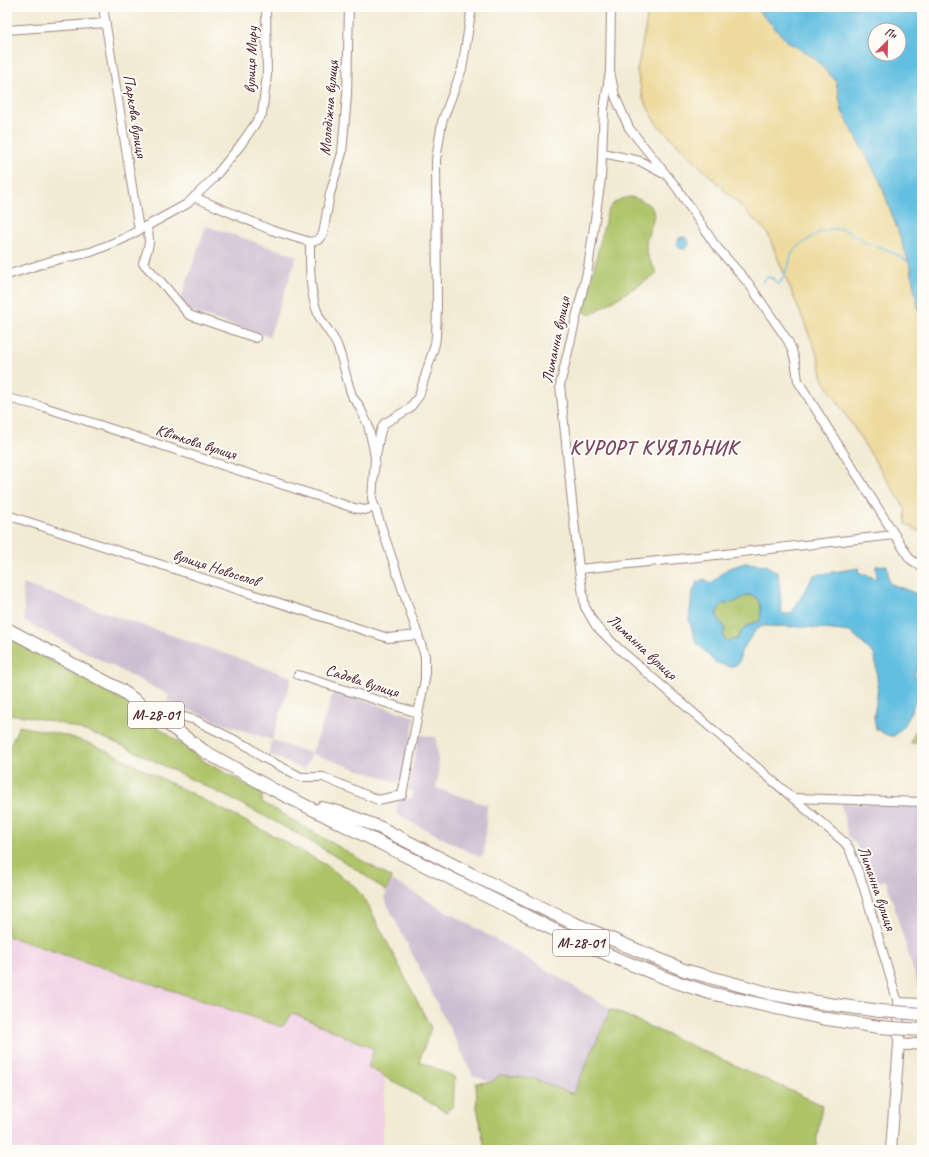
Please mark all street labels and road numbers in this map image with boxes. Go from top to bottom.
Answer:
street label: вулиця Миру [240,25,262,94]
street label: Молодіжна вулиця [315,58,343,156]
street label: Паркова вулиця [119,73,152,160]
street label: Лиманна вулиця [537,294,575,385]
street label: Квіткова вулиця [153,420,240,465]
street label: вулиця Новоселов [170,545,266,593]
street label: Лиманна вулиця [603,610,682,685]
street label: Садова вулиця [323,660,402,703]
road number: М-28-01 [128,702,184,728]
street label: Лиманна вулиця [853,843,901,934]
road number: М-28-01 [553,930,609,956]

